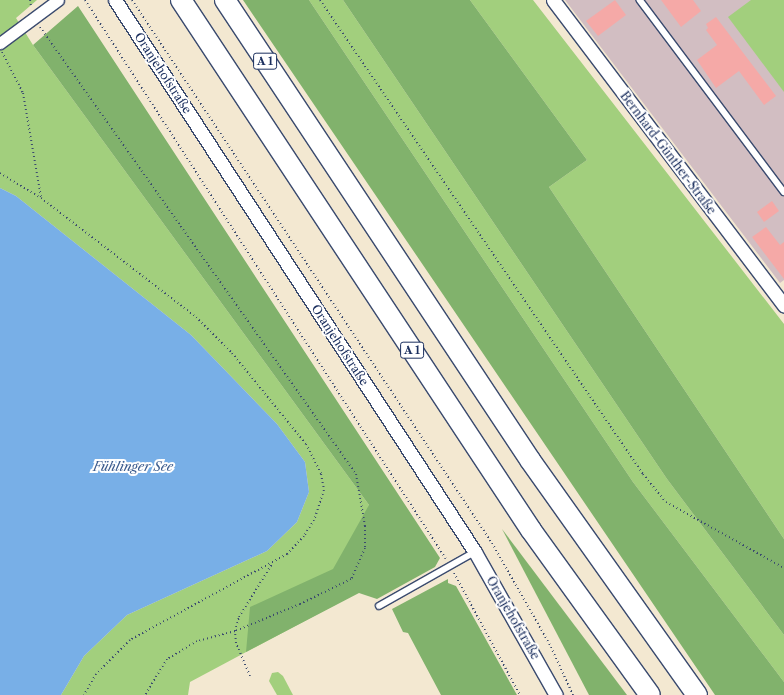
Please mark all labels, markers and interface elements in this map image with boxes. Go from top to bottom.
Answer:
street label: Oranjehofstraße [131,30,195,116]
road number: A 1 [252,52,278,70]
street label: Bernhard-Günther-Straße [617,89,719,217]
street label: Oranjehofstraße [308,302,372,388]
road number: A 1 [399,341,425,359]
water label: Fühlinger See [93,458,173,474]
street label: Oranjehofstraße [483,574,543,662]

